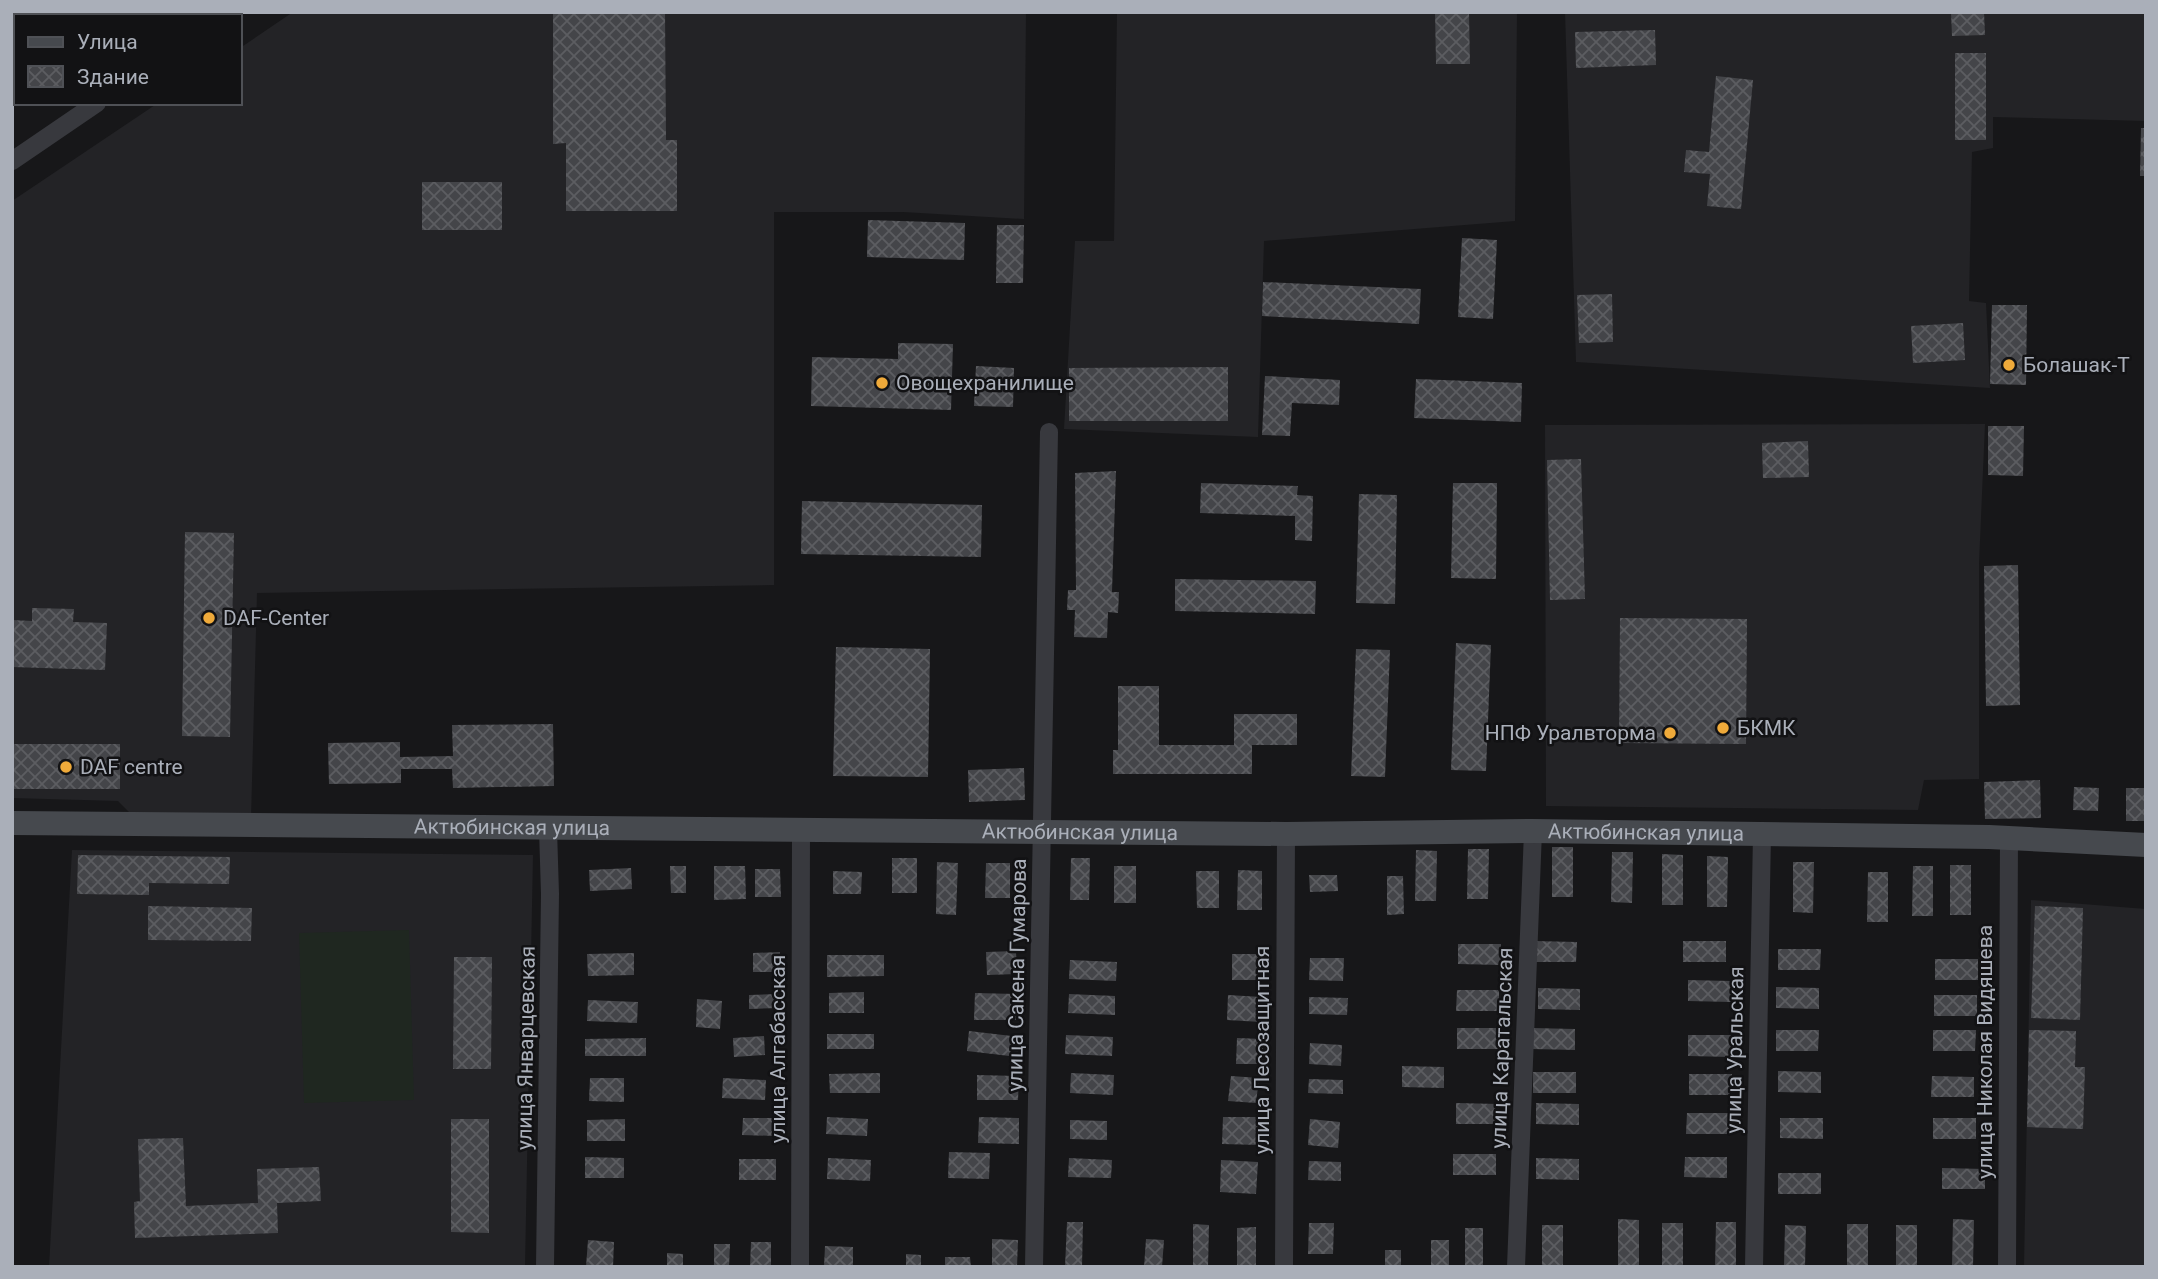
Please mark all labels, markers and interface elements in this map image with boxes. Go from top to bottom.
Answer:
legend [14,14,242,105]
text: Улица [77,30,138,54]
text: Здание [77,65,149,89]
place label: Болашак-Т [2023,353,2130,377]
marker: Болашак-Т [2001,357,2017,373]
place label: Овощехранилище [896,371,1074,395]
marker: Овощехранилище [874,375,890,391]
place label: DAF-Center [223,606,329,630]
marker: DAF-Center [201,610,217,626]
place label: БКМК [1737,716,1796,740]
marker: БКМК [1715,720,1731,736]
place label: НПФ Уралвторма [1485,721,1656,745]
marker: НПФ Уралвторма [1662,725,1678,741]
place label: DAF centre [80,755,183,779]
marker: DAF centre [58,759,74,775]
street label: Актюбинская улица [414,814,610,840]
street label: Актюбинская улица [982,819,1178,845]
street label: Актюбинская улица [1548,819,1744,846]
street label: улица Сакена Гумарова [1003,858,1031,1092]
street label: улица Николая Видяшева [1973,925,1997,1179]
street label: улица Январцевская [512,946,540,1150]
street label: улица Лесозащитная [1250,946,1274,1154]
street label: улица Каратальская [1486,947,1518,1149]
street label: улица Алгабасская [766,955,790,1143]
street label: улица Уральская [1722,966,1748,1134]

